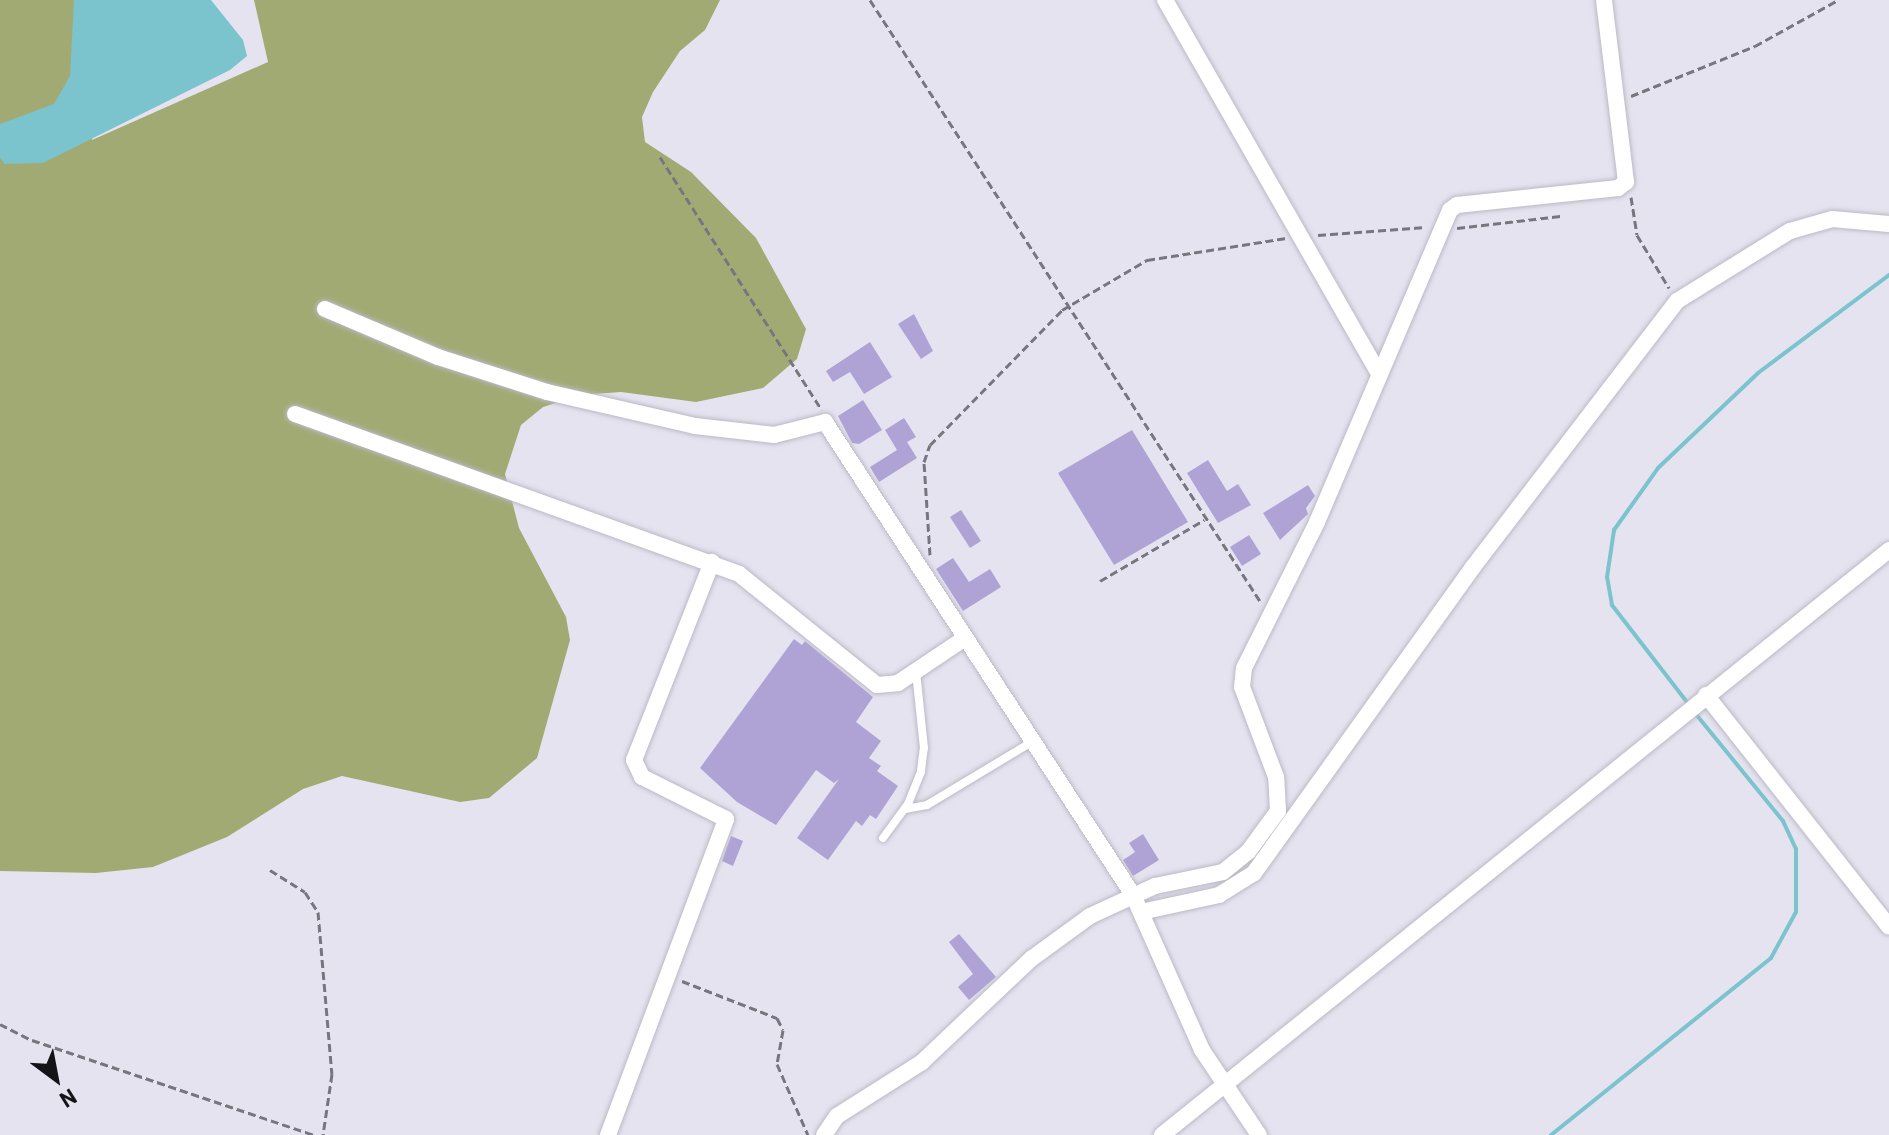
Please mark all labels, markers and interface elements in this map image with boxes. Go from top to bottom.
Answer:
north arrow [16,1039,96,1119]
text: N [56,1084,82,1114]

